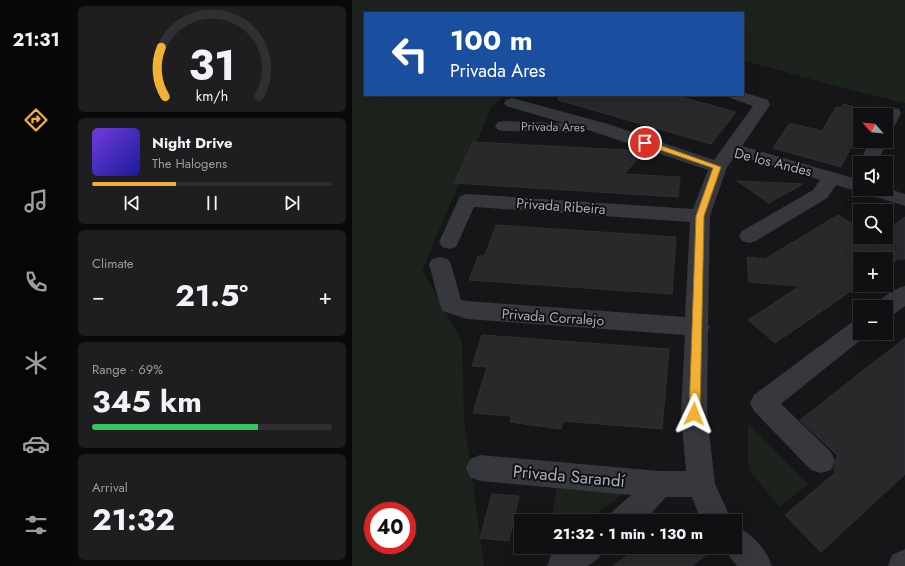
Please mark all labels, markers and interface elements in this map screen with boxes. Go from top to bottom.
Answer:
text: 100 m [450,20,533,61]
text: 21:31 [12,27,60,53]
icon: left [384,28,436,80]
text: 31 [188,35,236,96]
text: Privada Ares [450,58,546,84]
text: km/h [196,86,228,106]
icon: directions [22,106,50,134]
north arrow [853,108,893,148]
map controls [853,108,893,340]
street label: Privada Ares [521,117,585,137]
pin [628,126,662,160]
text: Night Drive [152,132,233,154]
icon: arrive [634,132,656,154]
street label: De los Andes [732,143,814,181]
text: The Halogens [152,154,227,173]
button: sound [853,156,893,196]
icon: music [22,187,50,215]
icon: previous [121,192,143,214]
icon: pause [201,192,223,214]
icon: next [281,192,303,214]
street label: Privada Ribeira [516,193,606,219]
button: search [853,204,893,244]
button: + [853,252,893,292]
text: Climate [92,254,133,273]
icon: phone [22,268,50,296]
text: 21.5° [175,274,248,317]
text: − [92,280,105,312]
text: + [318,280,332,312]
button: − [853,300,893,340]
street label: Privada Corralejo [501,303,605,331]
icon: climate [22,349,50,377]
text: Range · 69% [92,360,163,379]
text: 345 km [92,380,202,423]
position arrow [673,393,715,435]
icon: car [22,430,50,458]
street label: Privada Sarandí [512,459,627,493]
text: Arrival [92,478,128,497]
text: 21:32 [92,498,175,541]
speed limit sign: 40 [364,502,416,554]
icon: filters [22,511,50,539]
text: 21:32 · 1 min · 130 m [553,523,703,545]

